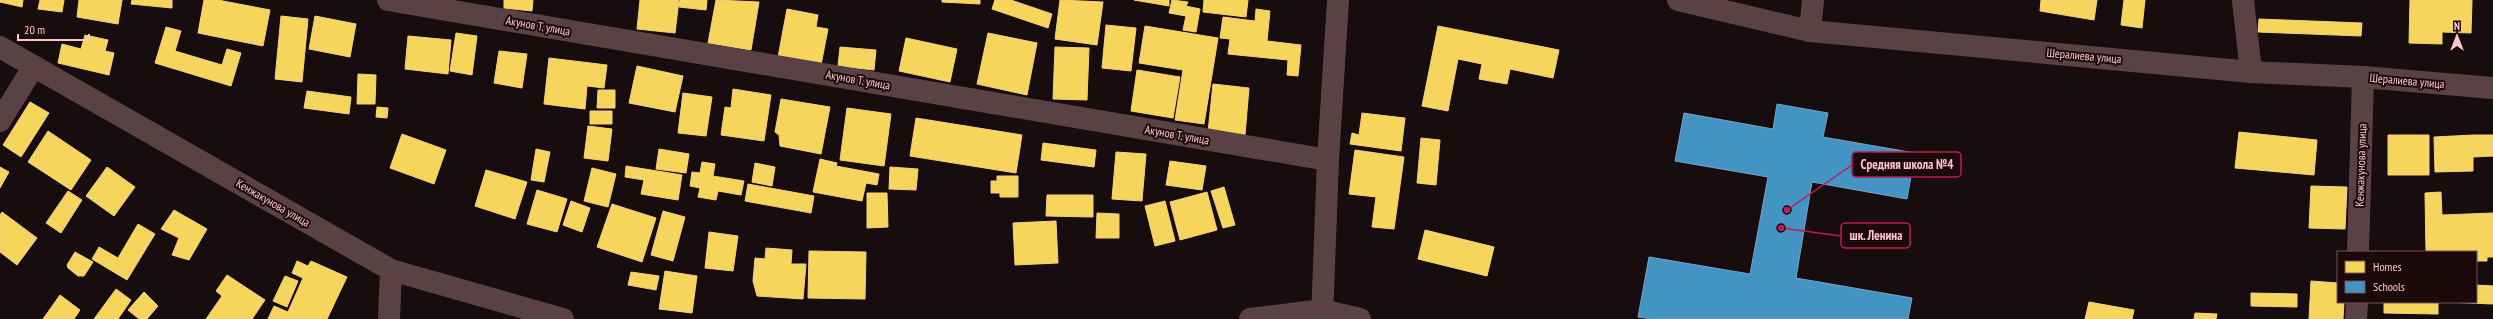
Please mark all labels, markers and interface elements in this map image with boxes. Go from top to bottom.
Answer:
street label: Акунов Т. улица [505,12,572,39]
scale bar [18,16,89,42]
north arrow [2437,16,2477,56]
text: N [2454,19,2460,33]
text: 20 m [24,22,45,37]
street label: Шералиева улица [2046,45,2122,66]
street label: Акунов Т. улица [825,66,892,93]
street label: Шералиева улица [2369,70,2445,91]
street label: Акунов Т. улица [1144,121,1211,148]
street label: Кенжакунова улица [2352,123,2369,207]
callout: Средняя школа №4 [1852,152,1961,177]
text: Средняя школа №4 [1861,156,1954,173]
street label: Кенжакунова улица [234,175,313,230]
callout: шк. Ленина [1841,223,1910,248]
text: шк. Ленина [1850,227,1903,244]
legend [2337,251,2477,303]
text: Homes [2373,259,2401,274]
text: Schools [2373,279,2405,294]

